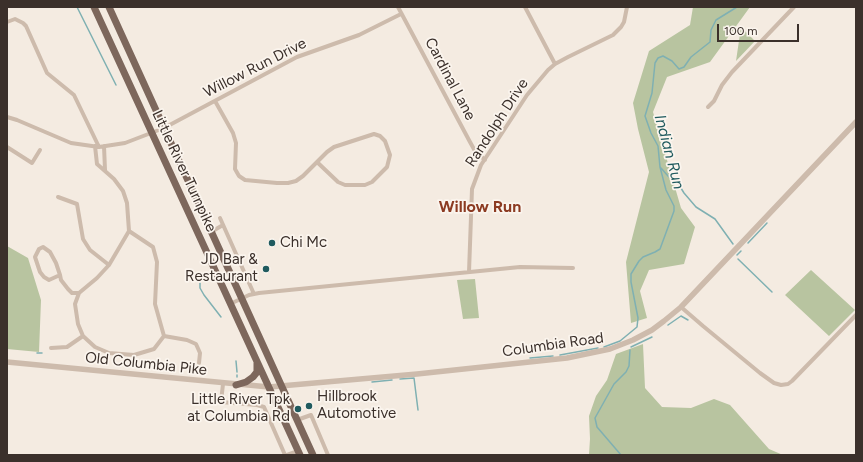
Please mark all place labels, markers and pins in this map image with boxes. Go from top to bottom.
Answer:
place label: Chi Mc [280,234,327,252]
marker: Chi Mc [267,238,277,248]
place label: JD Bar & Restaurant [185,251,258,286]
marker: JD Bar & Restaurant [261,264,271,274]
place label: Hillbrook Automotive [317,388,396,423]
place label: Little River Tpk at Columbia Rd [187,391,290,426]
marker: Hillbrook Automotive [304,401,314,411]
marker: Little River Tpk at Columbia Rd [293,404,303,414]

